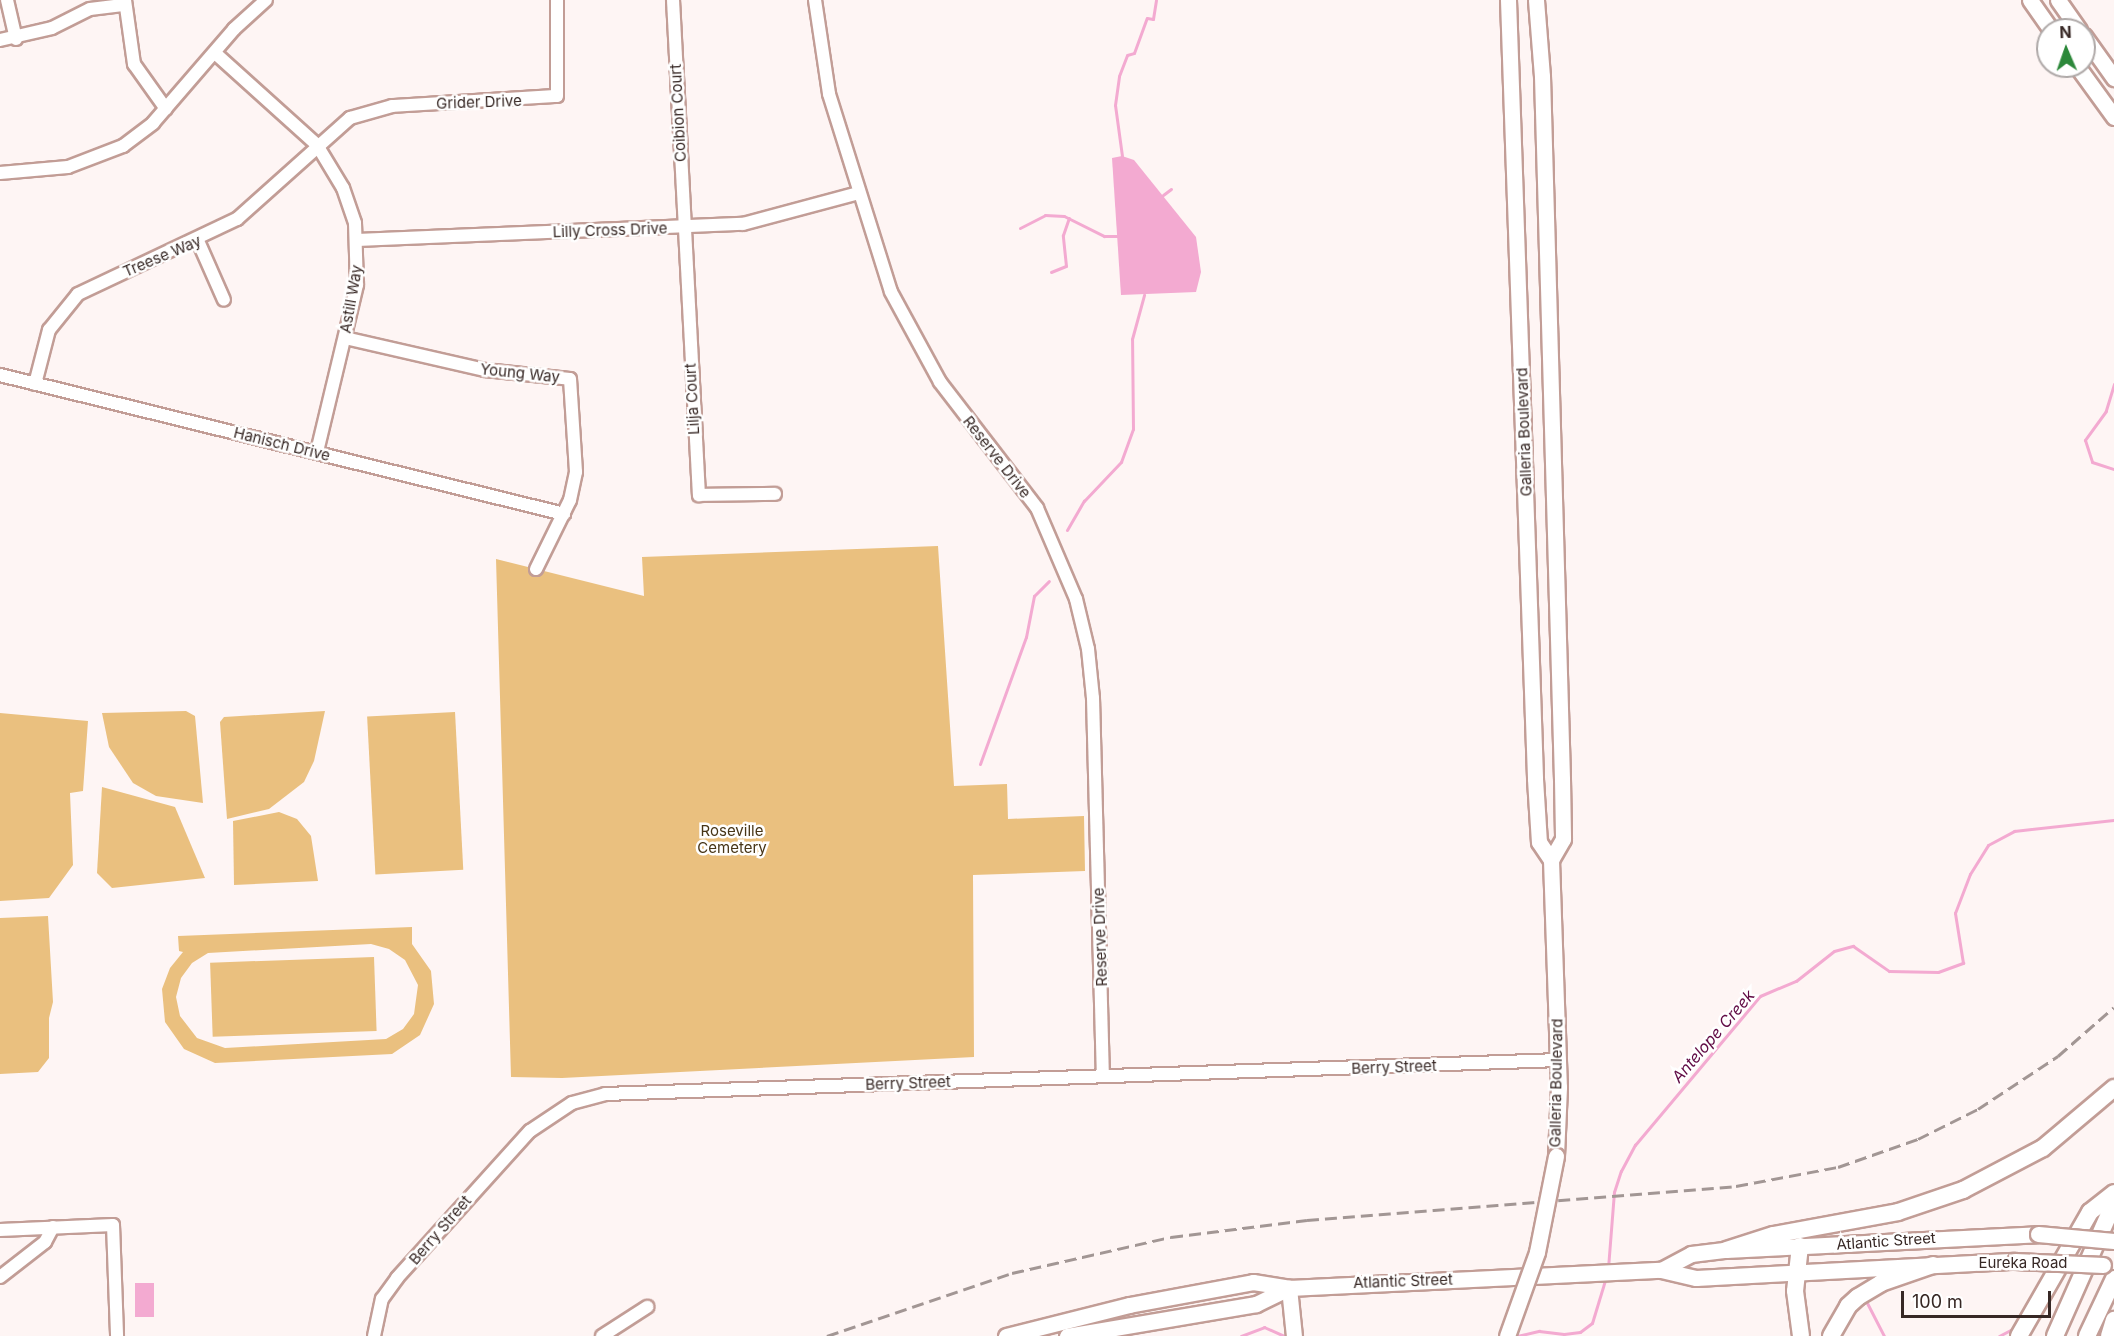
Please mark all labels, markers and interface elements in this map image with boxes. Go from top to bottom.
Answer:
north arrow [2036,18,2096,78]
text: N [2059,22,2072,42]
street label: Coibion Court [666,64,690,162]
street label: Grider Drive [436,92,522,112]
street label: Lilly Cross Drive [552,219,668,241]
street label: Treese Way [120,231,204,281]
street label: Astill Way [336,263,366,335]
street label: Young Way [479,360,561,386]
street label: Lilja Court [681,363,703,435]
street label: Galleria Boulevard [1513,367,1535,497]
street label: Reserve Drive [959,412,1035,502]
street label: Hanisch Drive [232,423,332,465]
park label: Roseville Cemetery [697,821,767,856]
street label: Reserve Drive [1089,887,1111,987]
water label: Antelope Creek [1668,986,1758,1086]
street label: Galleria Boulevard [1546,1018,1566,1148]
street label: Berry Street [1351,1057,1437,1077]
street label: Berry Street [865,1073,951,1093]
street label: Berry Street [405,1192,475,1268]
street label: Atlantic Street [1836,1229,1936,1253]
street label: Eureka Road [1978,1254,2068,1272]
street label: Atlantic Street [1353,1270,1453,1292]
scale bar [1904,1279,2054,1317]
text: 100 m [1912,1291,1963,1312]

